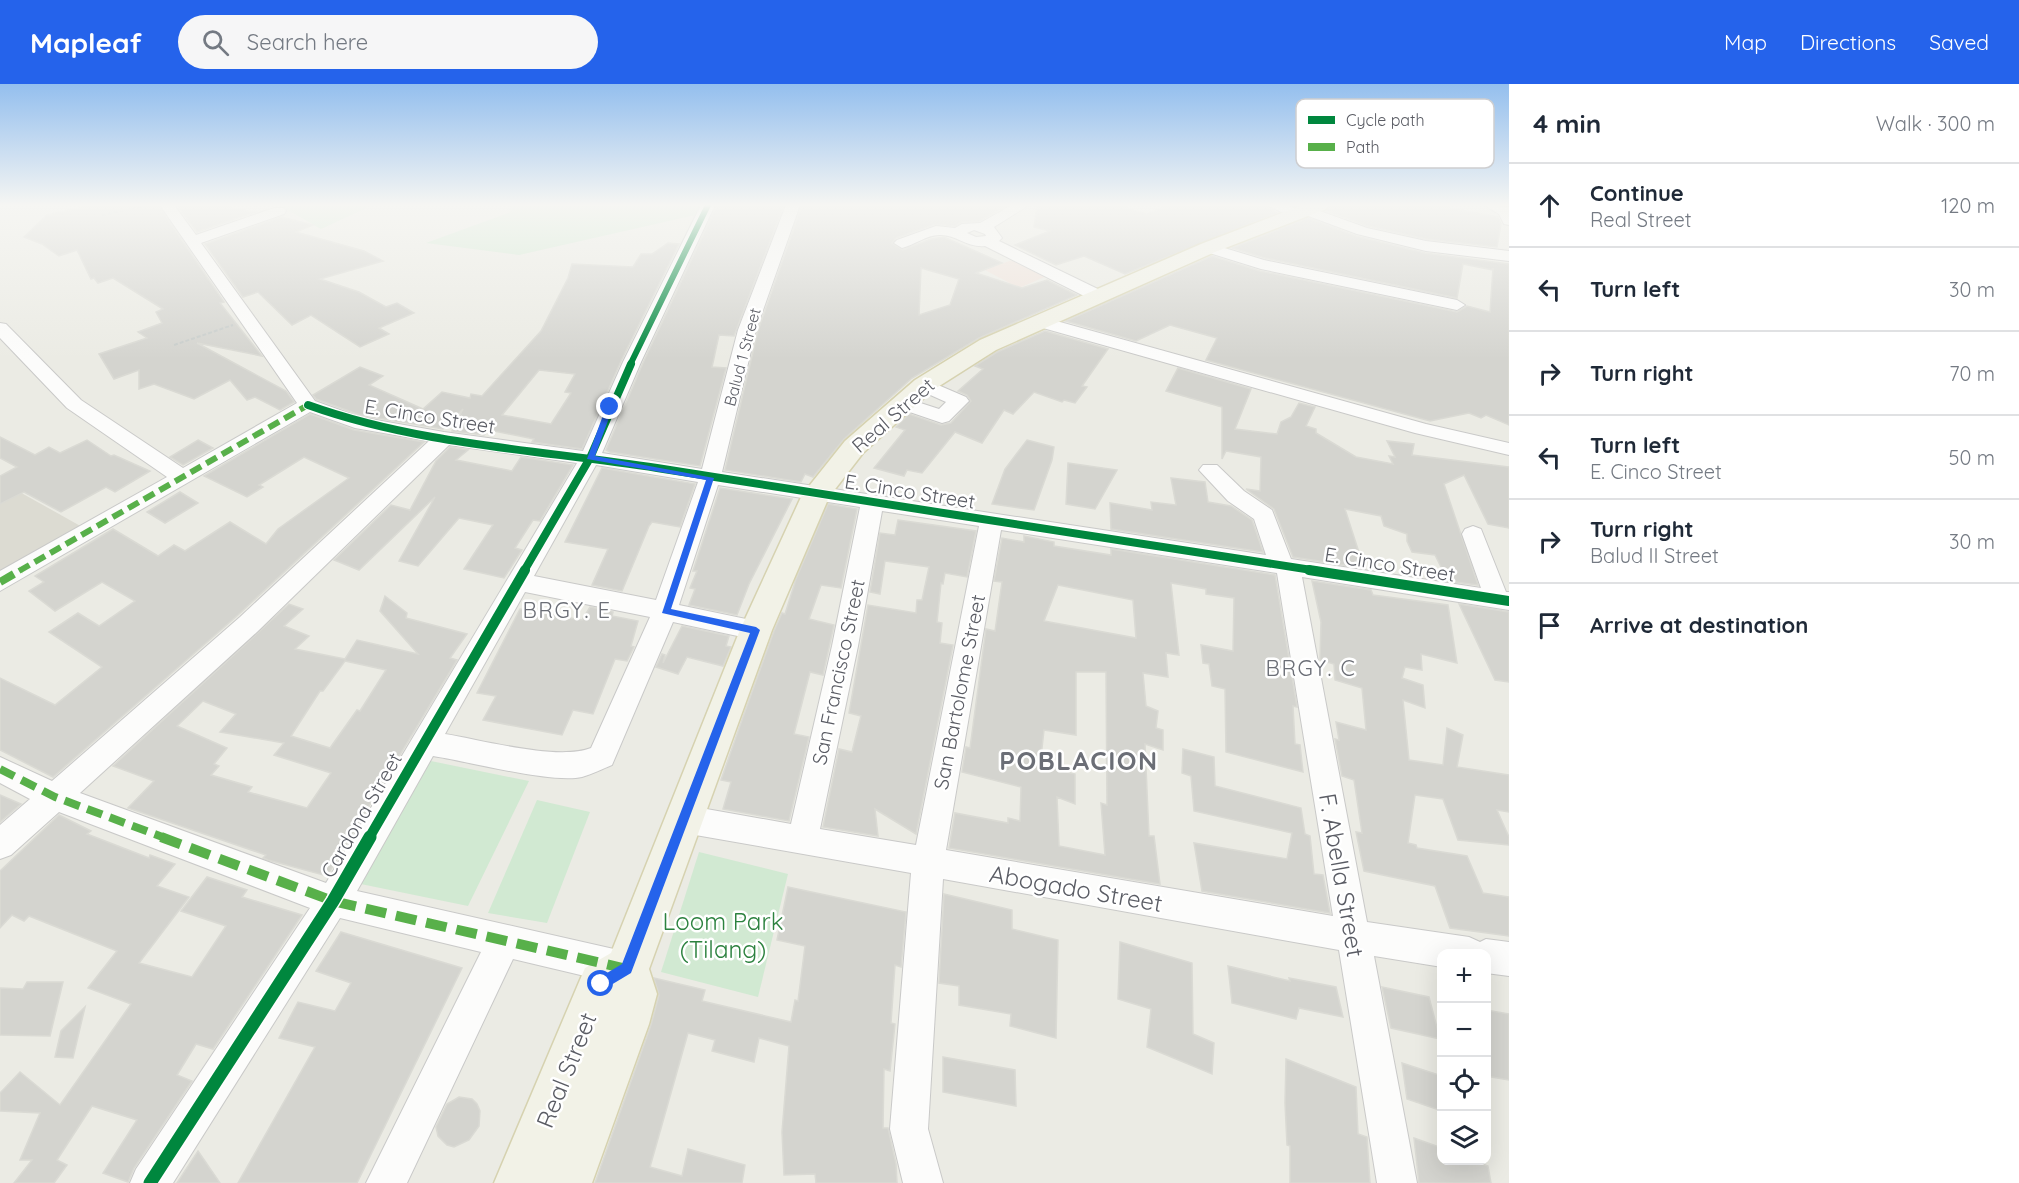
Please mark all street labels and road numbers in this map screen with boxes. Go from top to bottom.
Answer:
street label: Balud 1 Street [719,306,765,408]
street label: Real Street [846,372,940,458]
street label: E. Cinco Street [363,393,497,439]
street label: E. Cinco Street [843,468,977,514]
street label: E. Cinco Street [1323,541,1457,587]
street label: San Francisco Street [806,577,870,767]
street label: San Bartolome Street [928,592,990,792]
street label: Cardona Street [315,748,407,882]
street label: F. Abella Street [1313,791,1371,959]
street label: Abogado Street [987,858,1165,918]
street label: Real Street [529,1008,603,1132]

